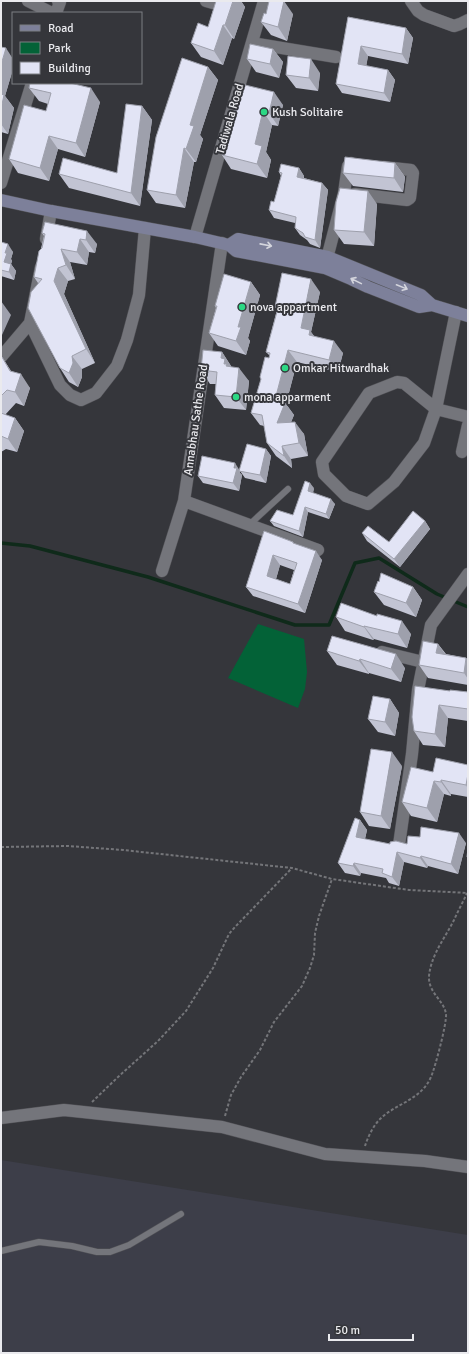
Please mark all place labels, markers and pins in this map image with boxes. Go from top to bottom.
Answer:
place label: Kush Solitaire [272,105,343,120]
marker: Kush Solitaire [259,107,269,117]
place label: nova appartment [250,300,337,315]
marker: nova appartment [237,302,247,312]
place label: Omkar Hitwardhak [293,361,389,376]
marker: Omkar Hitwardhak [280,363,290,373]
place label: mona apparment [244,390,331,405]
marker: mona apparment [231,392,241,402]

